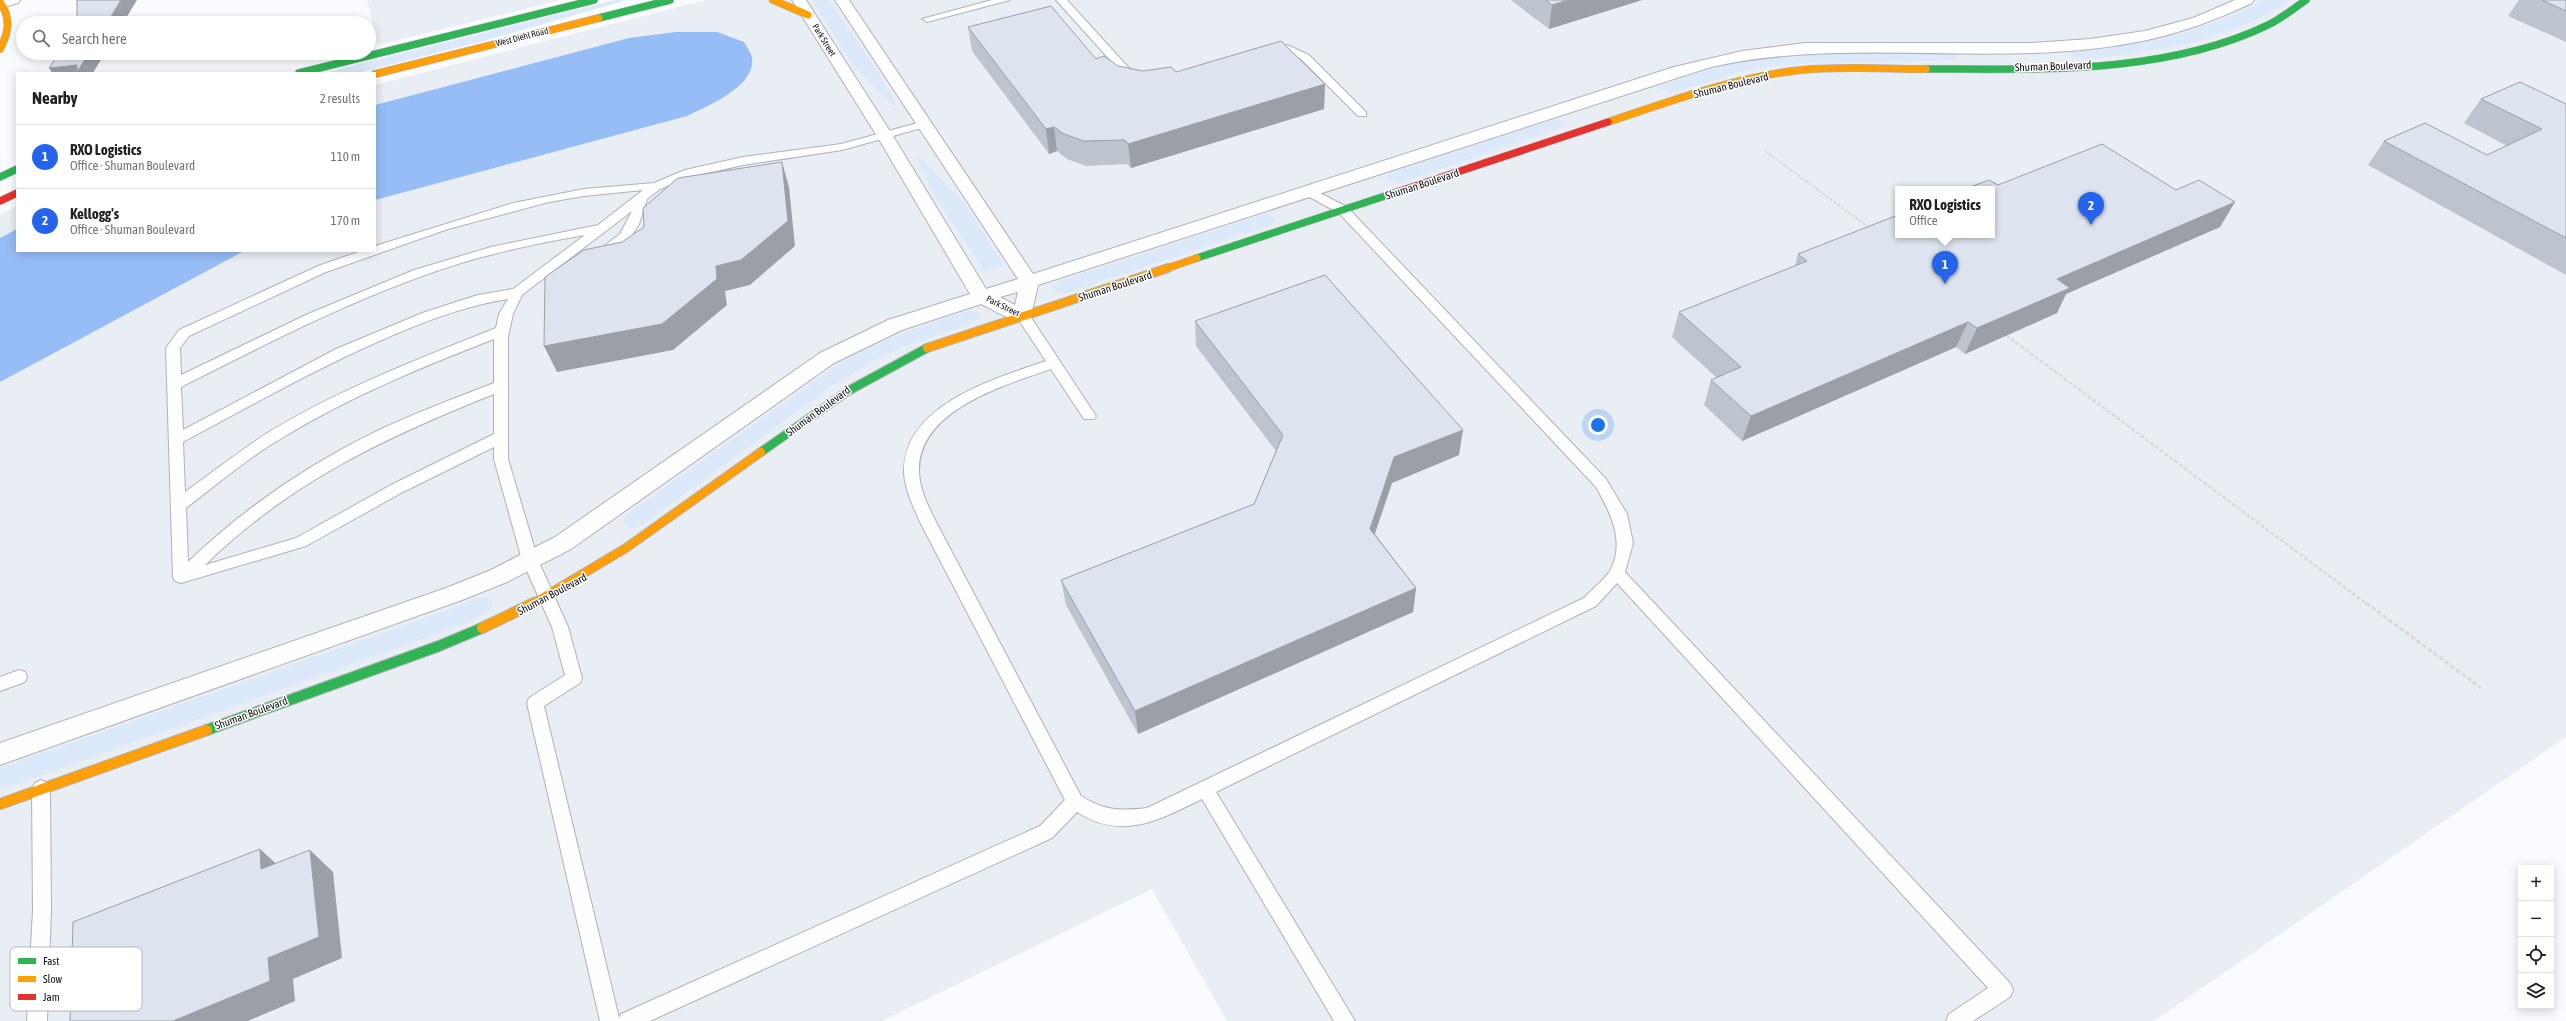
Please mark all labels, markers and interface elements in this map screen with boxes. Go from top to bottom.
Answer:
search box [16,16,376,60]
street label: Park Street [810,22,838,58]
street label: West Diehl Road [495,26,549,48]
icon: search [30,27,52,49]
text: Search here [62,30,127,47]
street label: Shuman Boulevard [2015,59,2091,73]
street label: Shuman Boulevard [1692,70,1770,100]
text: Nearby [32,88,78,108]
text: 2 results [320,91,360,106]
text: RXO Logistics [70,141,142,158]
text: 1 [42,149,48,164]
text: 110 m [331,149,360,164]
text: Office · Shuman Boulevard [70,158,195,173]
street label: Shuman Boulevard [1384,166,1460,202]
popup [1895,186,1995,238]
pin: 2 [2078,192,2104,225]
text: RXO Logistics [1909,196,1981,213]
text: Kellogg's [70,205,119,222]
text: 2 [42,213,48,228]
text: 170 m [331,213,360,228]
text: Office [1909,213,1938,228]
text: Office · Shuman Boulevard [70,222,195,237]
pin: 1 [1932,251,1958,284]
street label: Shuman Boulevard [1077,268,1153,304]
street label: Park Street [985,294,1022,319]
street label: Shuman Boulevard [784,384,852,438]
your location [1588,415,1608,435]
street label: Shuman Boulevard [515,571,589,617]
street label: Shuman Boulevard [213,694,289,732]
map controls [2518,865,2554,1009]
button: + [2518,865,2554,901]
button: − [2518,901,2554,937]
button: locate [2518,937,2554,973]
legend [10,947,142,1011]
text: Fast [43,955,59,967]
text: Slow [43,973,62,985]
button: layers [2518,973,2554,1009]
text: Jam [43,991,60,1003]

